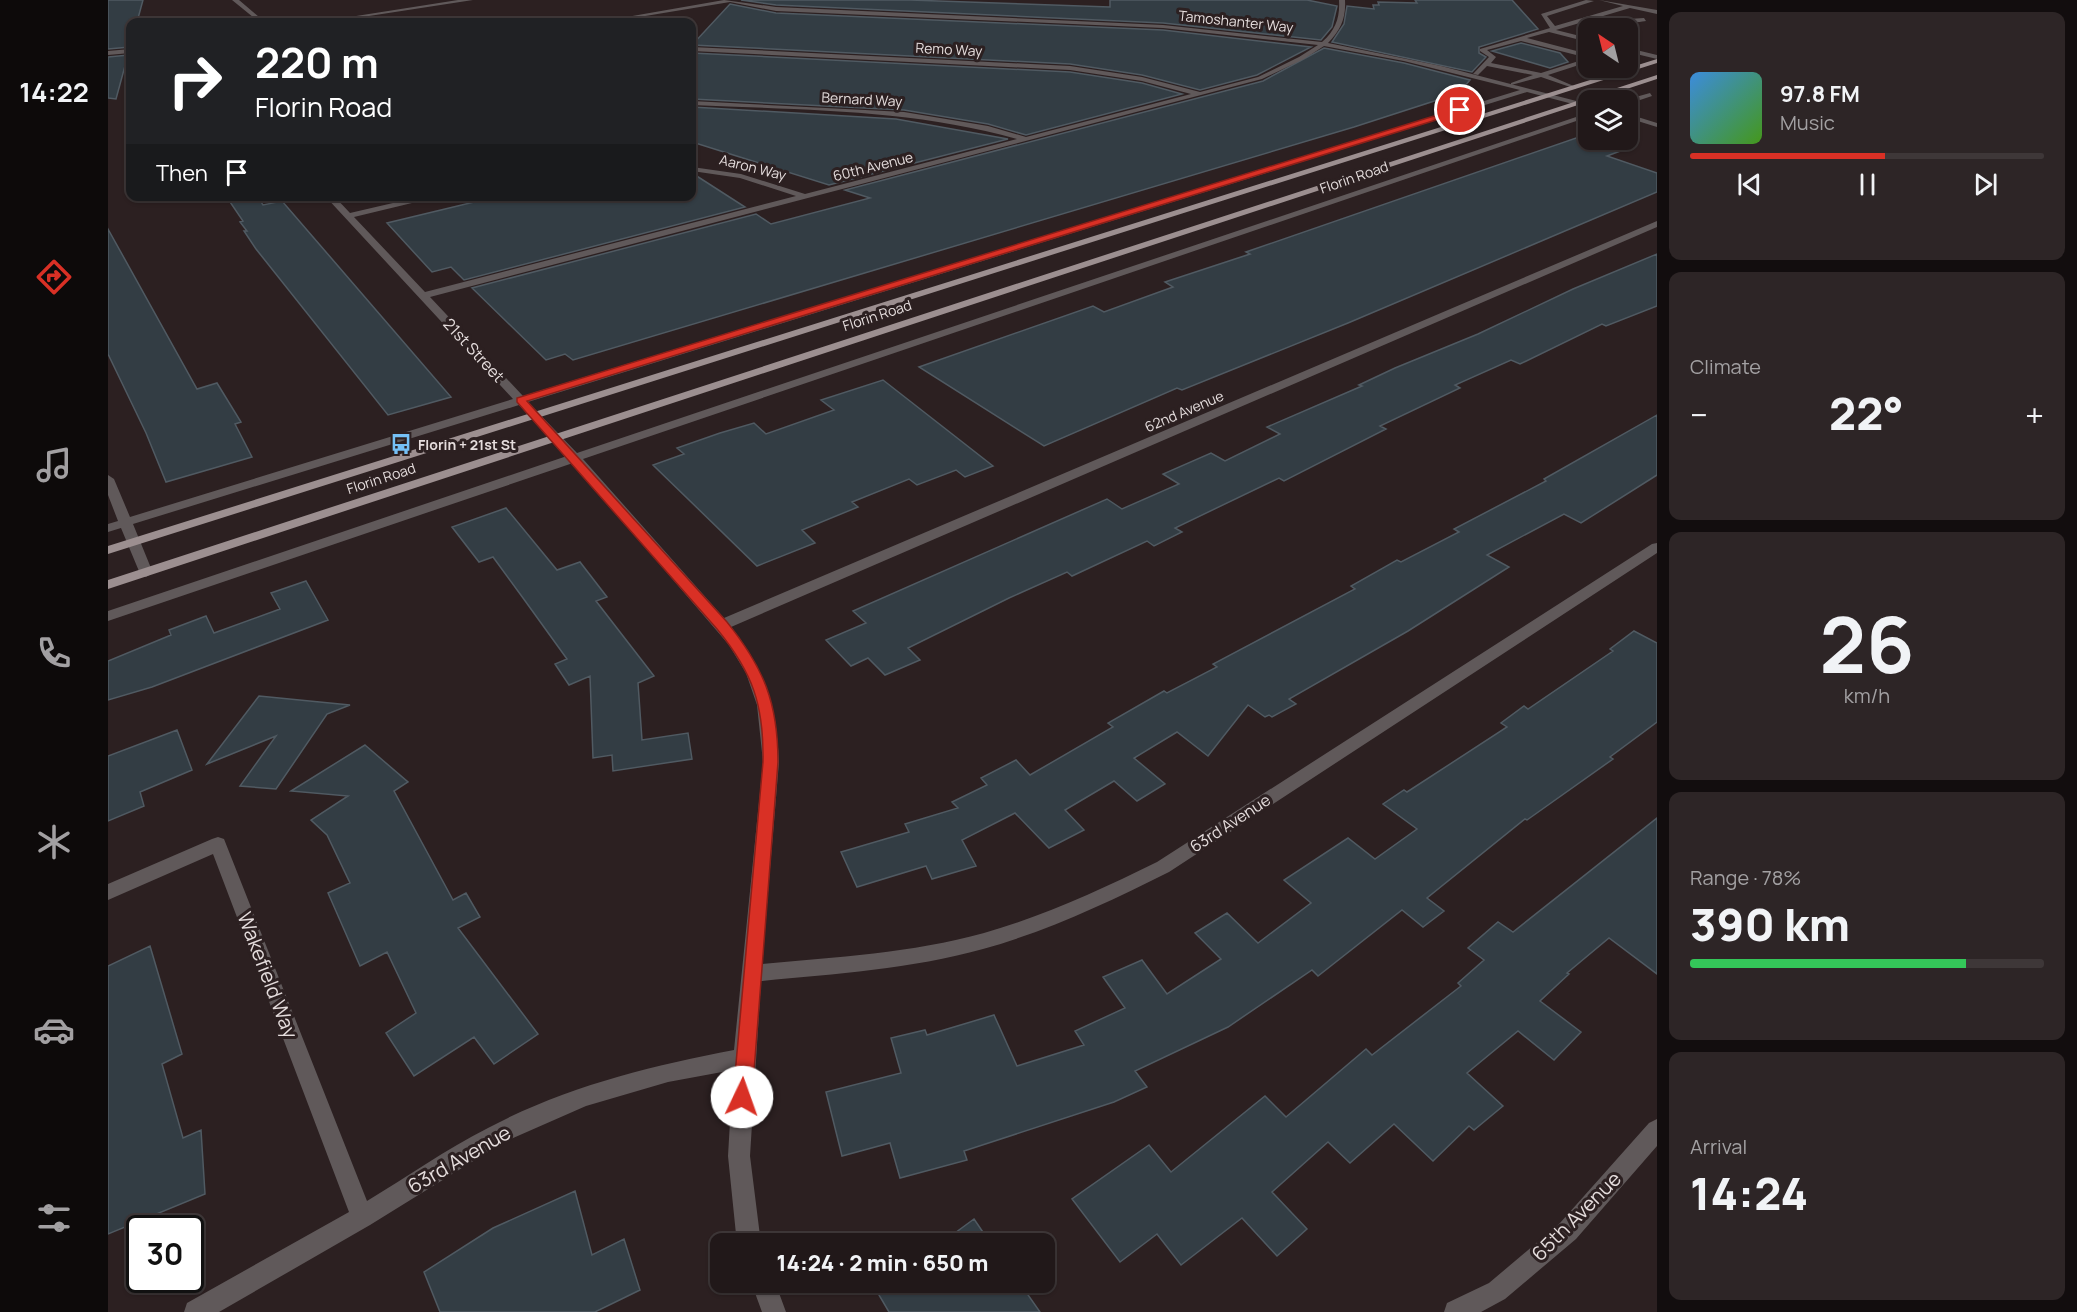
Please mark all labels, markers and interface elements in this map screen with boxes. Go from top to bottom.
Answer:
street label: Tamoshanter Way [1178,6,1295,37]
north arrow [1578,18,1638,78]
map controls [1578,18,1638,150]
text: 220 m [255,33,379,91]
street label: Remo Way [915,38,984,60]
icon: right [156,42,234,120]
text: 14:22 [19,73,89,110]
text: 97.8 FM [1780,79,1860,109]
pin [1434,84,1485,135]
street label: Bernard Way [821,87,904,111]
text: Florin Road [255,88,392,125]
button: layers [1578,90,1638,150]
icon: arrive [1443,93,1476,126]
text: Music [1780,109,1835,136]
street label: 60th Avenue [831,147,915,185]
street label: Aaron Way [718,150,789,185]
icon: arrive [220,156,253,189]
street label: Florin Road [1317,156,1391,198]
text: Then [156,158,208,188]
icon: previous [1733,168,1766,201]
icon: pause [1851,168,1884,201]
icon: next [1969,168,2002,201]
icon: directions [33,256,75,298]
street label: Florin Road [840,295,914,335]
street label: 21st Street [439,313,509,387]
text: Climate [1690,353,1761,380]
text: 22° [1829,382,1904,444]
street label: 62nd Avenue [1142,386,1226,436]
text: − [1690,392,1708,437]
text: + [2025,392,2044,437]
bus stop icon: Florin + 21st St [389,432,413,456]
place label: Florin + 21st St [418,435,516,454]
icon: music [33,444,75,486]
street label: Florin Road [344,458,418,498]
text: 26 [1820,590,1914,696]
icon: phone [33,632,75,674]
text: km/h [1844,682,1890,709]
street label: 63rd Avenue [1185,789,1275,857]
icon: climate [33,821,75,863]
text: Range · 78% [1690,864,1801,891]
text: 390 km [1690,893,1850,955]
street label: Wakefield Way [231,908,305,1043]
icon: car [33,1009,75,1051]
position arrow [710,1065,774,1129]
street label: 63rd Avenue [403,1119,515,1199]
text: Arrival [1690,1133,1747,1160]
text: 14:24 [1690,1162,1808,1224]
street label: 65th Avenue [1525,1165,1627,1267]
icon: filters [33,1197,75,1239]
speed limit sign: 30 [126,1215,204,1293]
text: 14:24 · 2 min · 650 m [776,1248,989,1278]

